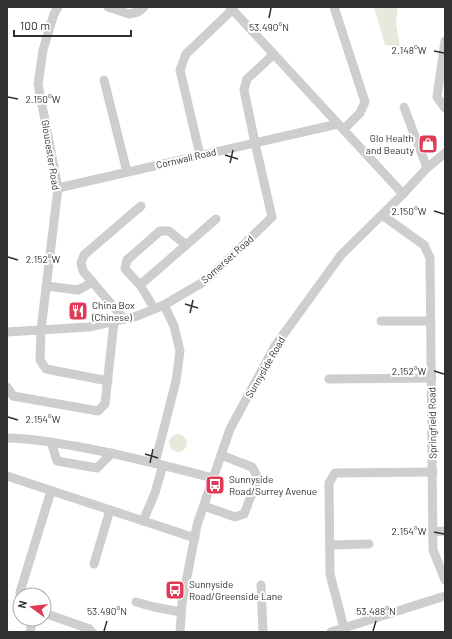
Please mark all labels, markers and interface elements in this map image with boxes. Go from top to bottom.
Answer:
scale bar [14,12,131,38]
text: 100 m [20,18,50,32]
text: 53.490°N [249,21,289,33]
text: 2.148°W [392,44,427,56]
text: 2.150°W [25,93,61,105]
street label: Gloucester Road [40,119,62,191]
place label: Glo Health and Beauty [366,132,414,156]
shop icon: Glo Health and Beauty [417,133,439,155]
street label: Cornwall Road [155,145,217,171]
text: 2.150°W [391,205,427,217]
street label: Somerset Road [198,232,256,286]
text: 2.152°W [26,253,61,265]
place label: China Box (Chinese) [91,299,135,323]
restaurant icon: China Box (Chinese) [67,300,89,322]
street label: Sunnyside Road [243,334,287,400]
text: 2.152°W [392,365,427,377]
street label: Springfield Road [425,387,439,459]
text: 2.154°W [26,413,61,425]
place label: Sunnyside Road/Surrey Avenue [229,473,317,497]
bus stop icon: Sunnyside Road/Surrey Avenue [204,474,226,496]
text: 2.154°W [392,525,427,537]
place label: Sunnyside Road/Greenside Lane [189,578,282,602]
bus stop icon: Sunnyside Road/Greenside Lane [164,579,186,601]
north arrow [12,587,52,627]
text: N [15,599,29,610]
text: 53.490°N [87,605,127,617]
text: 53.488°N [356,605,396,617]

